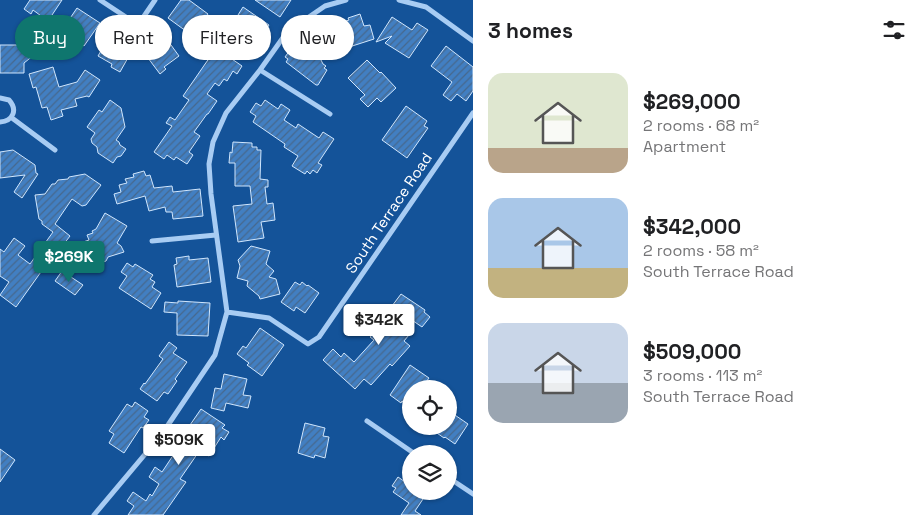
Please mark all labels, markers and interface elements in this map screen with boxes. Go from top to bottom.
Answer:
chip: Buy [15,15,85,60]
chip: Rent [95,15,172,60]
chip: Filters [182,15,271,60]
chip: New [281,15,354,60]
icon: filters [880,16,908,44]
text: 3 homes [488,17,573,44]
text: $269,000 [643,88,741,115]
icon: home [528,93,588,153]
text: 2 rooms · 68 m² [643,115,759,136]
text: Apartment [643,136,726,157]
street label: South Terrace Road [341,149,436,277]
text: $342,000 [643,213,741,240]
icon: home [528,218,588,278]
pin: $269K [34,240,104,283]
text: 2 rooms · 58 m² [643,240,759,261]
text: $269K [45,246,94,267]
text: South Terrace Road [643,261,794,282]
pin: $342K [344,304,414,346]
text: $342K [354,309,404,330]
text: $509,000 [643,338,741,365]
icon: home [528,343,588,403]
text: 3 rooms · 113 m² [643,365,762,386]
map controls [402,380,457,500]
button: locate [402,380,457,435]
text: South Terrace Road [643,386,794,407]
pin: $509K [144,424,214,466]
text: $509K [154,429,204,450]
button: layers [402,445,457,500]

